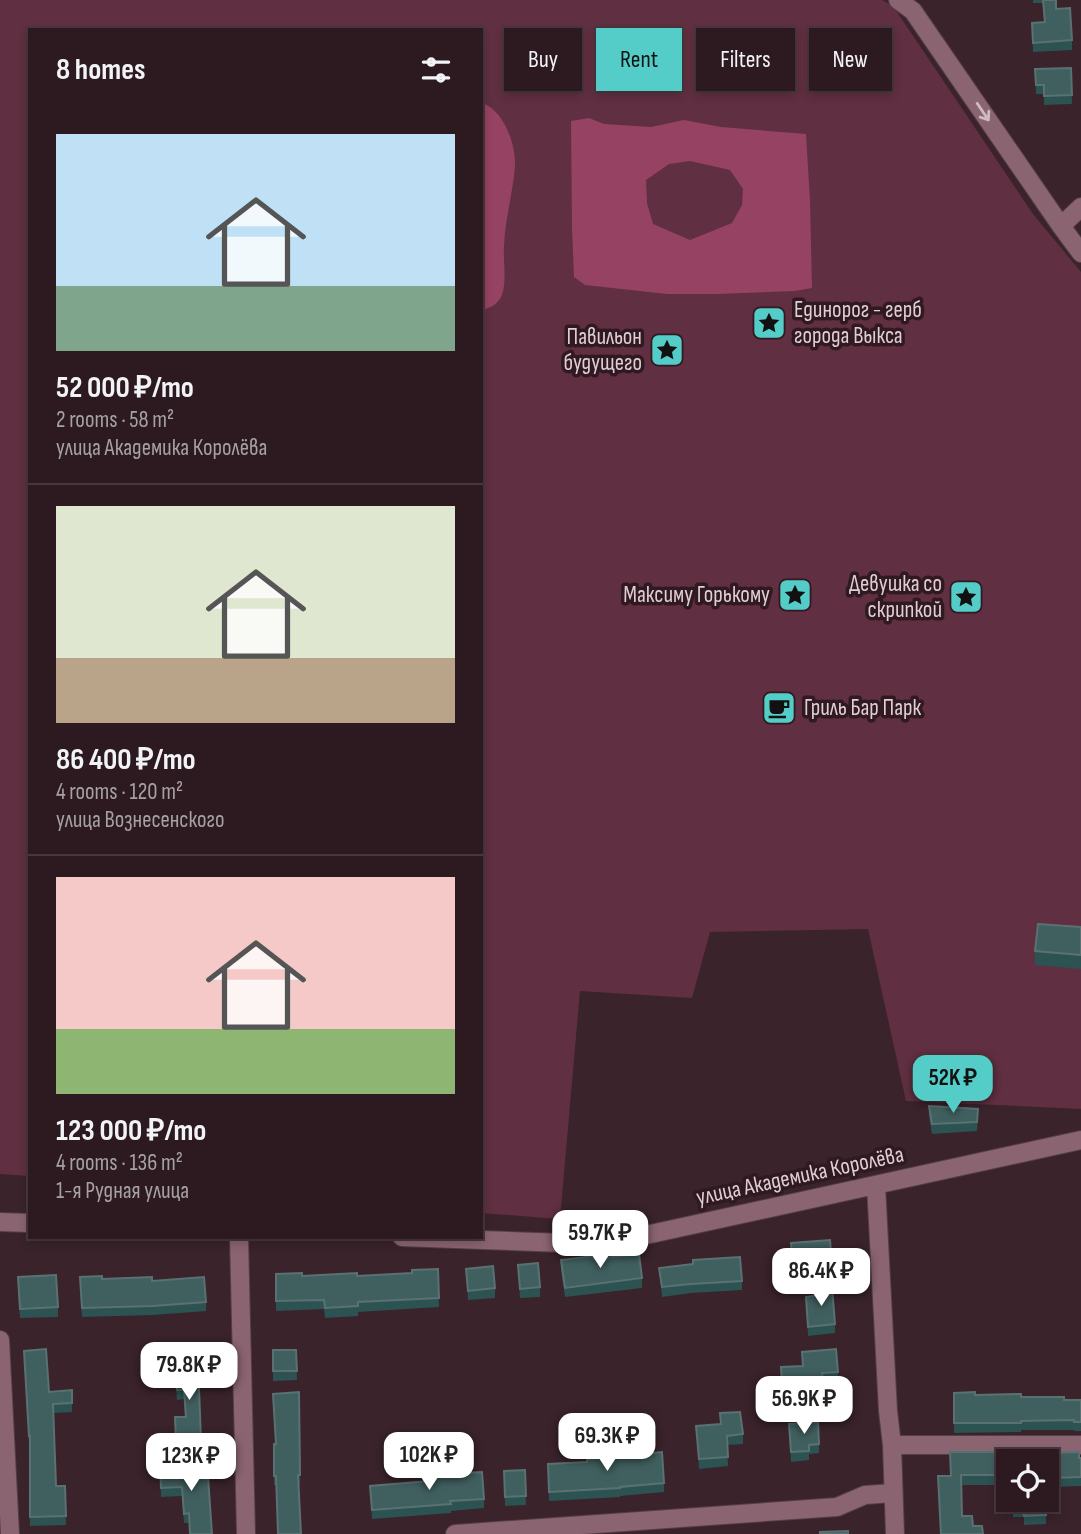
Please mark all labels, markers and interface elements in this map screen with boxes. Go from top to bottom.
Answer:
chip: Buy [504,28,582,91]
chip: Rent [596,28,682,91]
chip: Filters [696,28,795,91]
chip: New [809,28,892,91]
icon: filters [417,51,455,89]
text: 8 homes [56,52,145,88]
one-way arrow [976,102,990,122]
icon: home [193,179,319,305]
place label: Единорог - герб города Выкса [794,296,922,350]
place icon: Единорог - герб города Выкса [750,304,788,342]
place label: Павильон будущего [564,323,642,377]
place icon: Павильон будущего [648,331,686,369]
text: 52 000 ₽/mo [56,370,194,406]
text: 2 rooms · 58 m² [56,406,174,434]
text: улица Академика Королёва [56,434,267,462]
icon: home [193,551,319,677]
place label: Девушка со скрипкой [849,570,942,624]
place icon: Максиму Горькому [776,576,814,614]
place icon: Девушка со скрипкой [947,578,985,616]
place label: Максиму Горькому [623,581,770,609]
cafe icon: Гриль Бар Парк [760,689,798,727]
place label: Гриль Бар Парк [804,694,922,722]
text: 86 400 ₽/mo [56,742,196,778]
text: 4 rooms · 120 m² [56,778,183,806]
text: улица Вознесенского [56,806,225,834]
icon: home [193,922,319,1048]
pin: 52K ₽ [904,1056,1002,1115]
text: 52K ₽ [929,1064,977,1092]
text: 123 000 ₽/mo [56,1113,206,1149]
street label: улица Академика Королёва [694,1140,906,1212]
text: 4 rooms · 136 m² [56,1149,183,1177]
text: 1-я Рудная улица [56,1177,189,1205]
pin: 59.7K ₽ [535,1210,665,1270]
text: 59.7K ₽ [568,1219,632,1247]
pin: 86.4K ₽ [756,1248,886,1308]
text: 86.4K ₽ [788,1257,854,1285]
pin: 79.8K ₽ [124,1342,254,1402]
text: 79.8K ₽ [157,1351,221,1379]
pin: 56.9K ₽ [739,1376,869,1436]
text: 56.9K ₽ [772,1385,836,1413]
pin: 69.3K ₽ [542,1414,672,1473]
text: 69.3K ₽ [574,1422,640,1450]
pin: 102K ₽ [372,1432,486,1492]
pin: 123K ₽ [134,1434,248,1493]
text: 102K ₽ [400,1441,458,1469]
text: 123K ₽ [162,1442,220,1470]
map controls [996,1449,1059,1512]
button: locate [996,1449,1059,1512]

